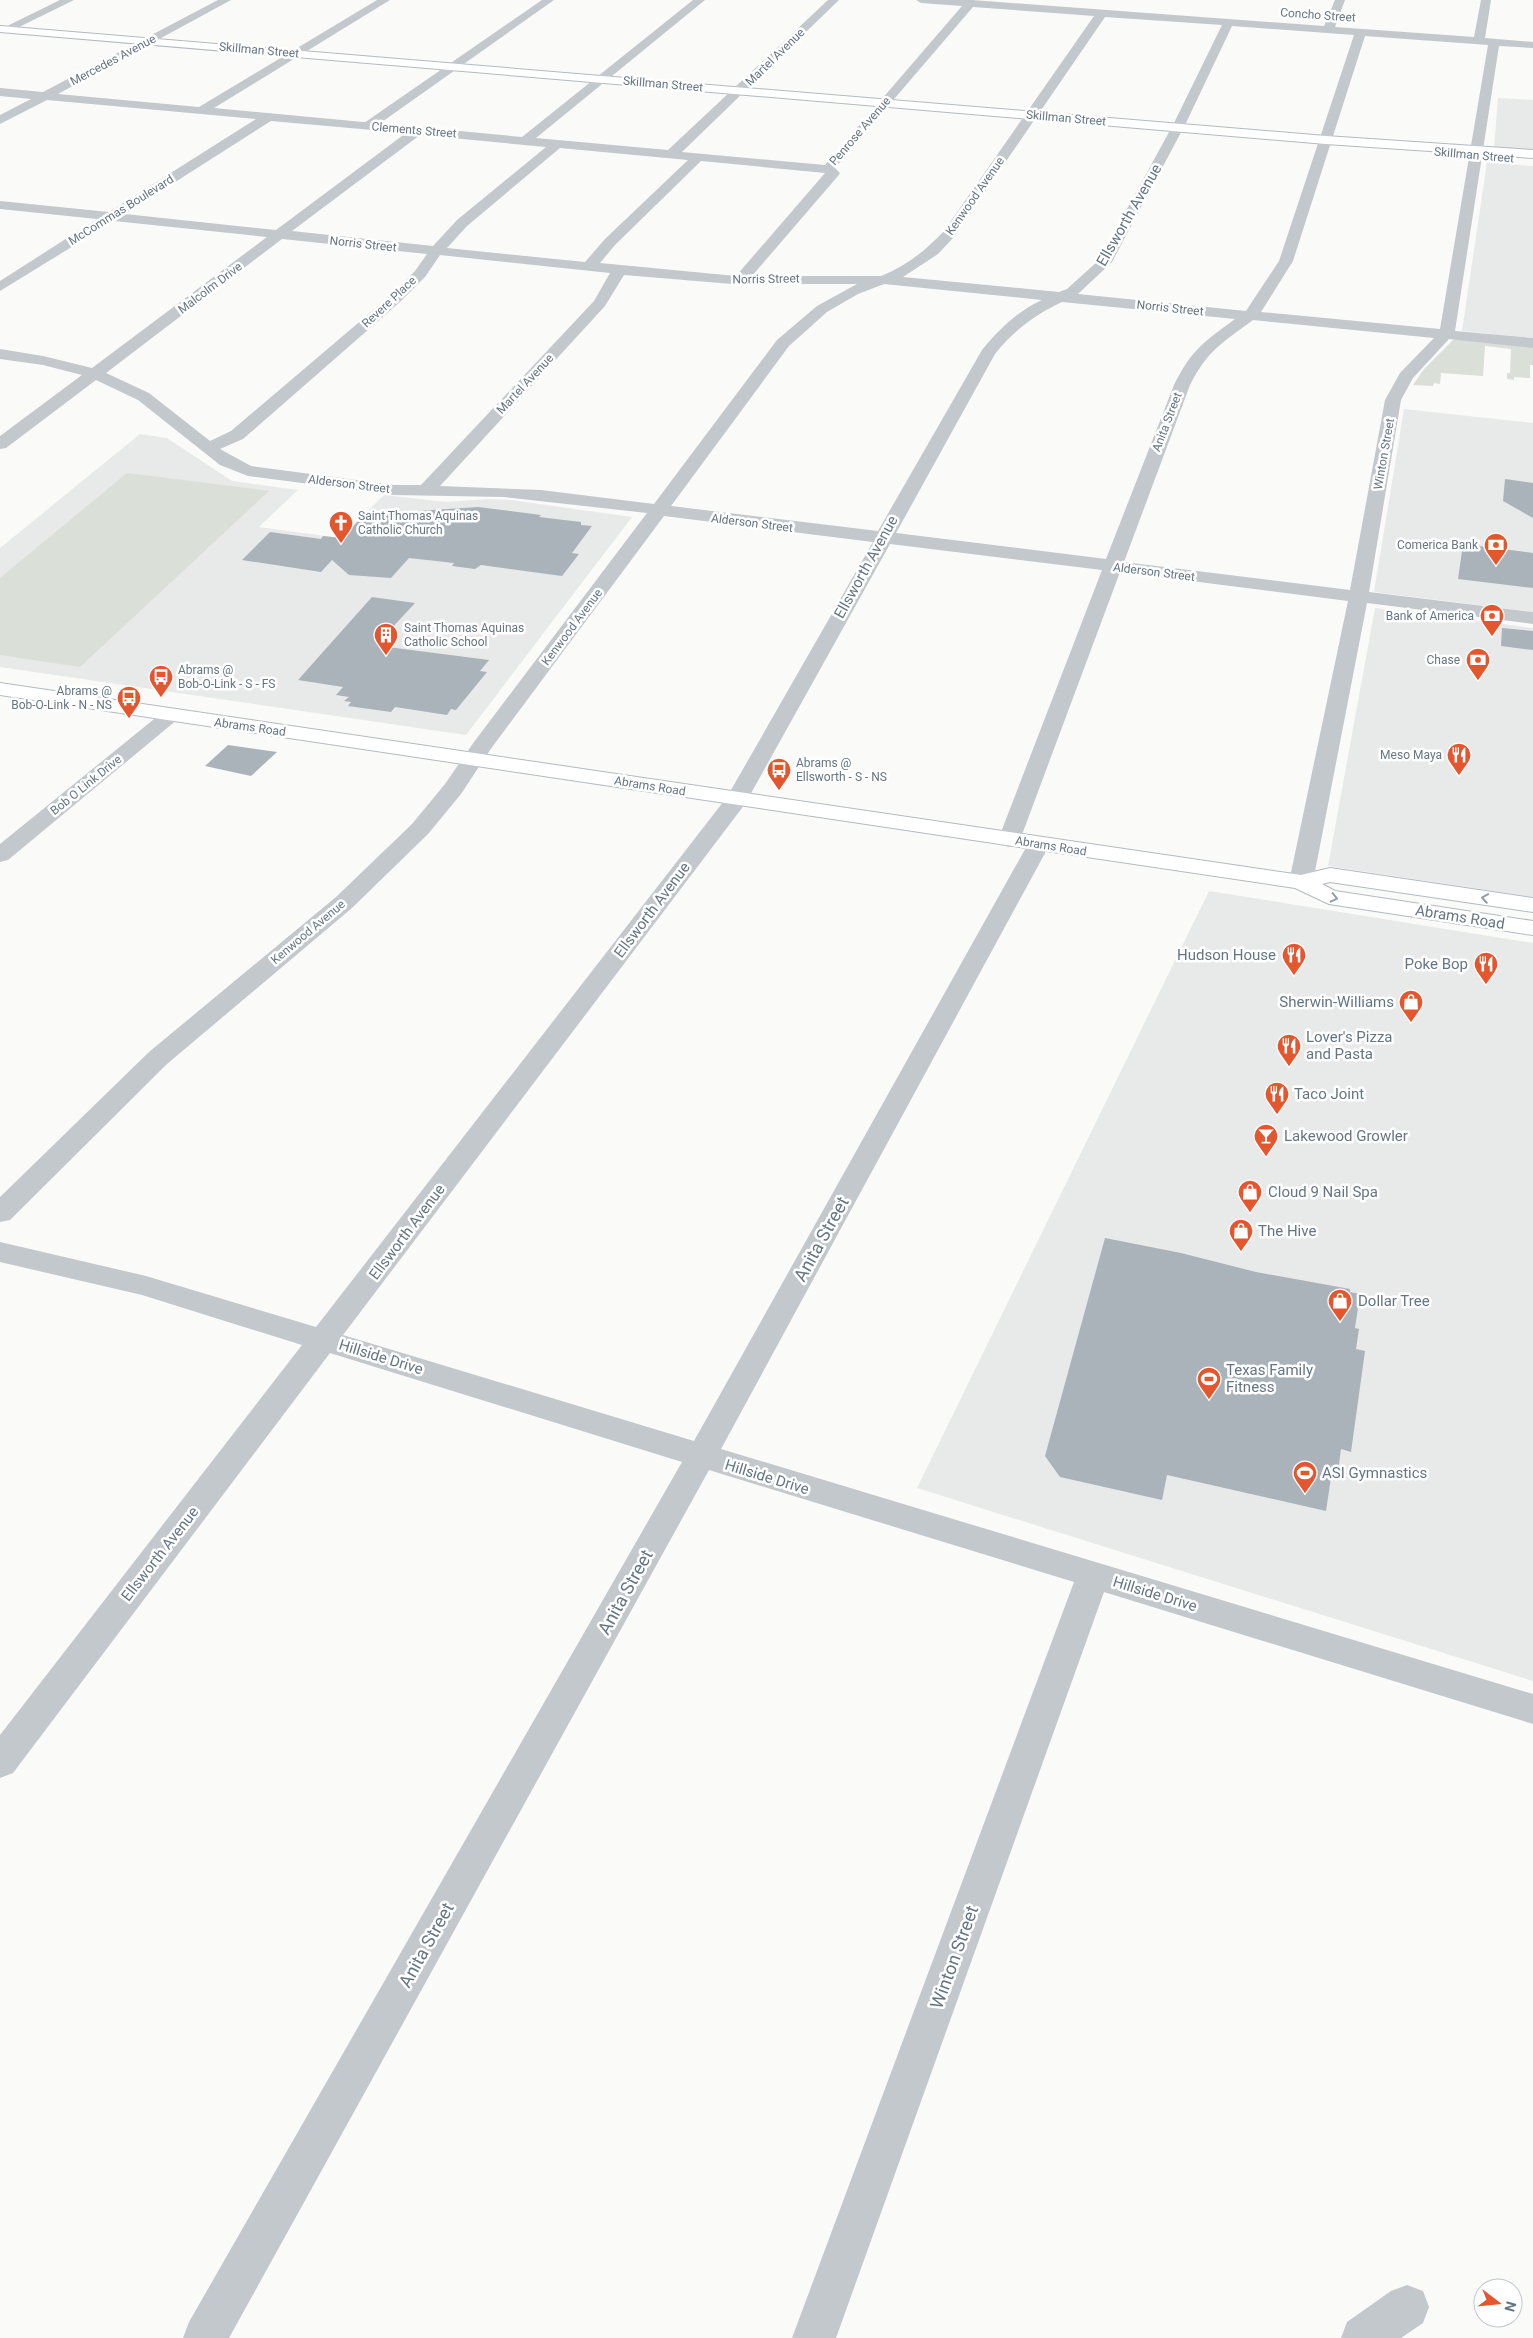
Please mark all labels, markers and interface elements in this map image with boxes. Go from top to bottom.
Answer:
street label: Concho Street [1280,5,1356,25]
street label: Martel Avenue [743,25,807,89]
street label: Mercedes Avenue [68,32,158,88]
street label: Skillman Street [218,40,300,60]
street label: Skillman Street [622,74,704,94]
street label: Penrose Avenue [826,94,894,168]
street label: Skillman Street [1025,108,1107,128]
street label: Clements Street [371,119,457,141]
street label: Skillman Street [1433,145,1515,165]
street label: Kenwood Avenue [943,154,1007,238]
street label: Ellsworth Avenue [1093,161,1166,269]
street label: McCommas Boulevard [66,172,176,248]
street label: Norris Street [329,234,397,254]
street label: Malcolm Drive [175,259,245,317]
street label: Norris Street [732,271,800,287]
street label: Revere Place [359,273,419,331]
street label: Norris Street [1136,298,1204,318]
street label: Martel Avenue [494,351,556,417]
street label: Anita Street [1149,390,1185,454]
street label: Winton Street [1371,417,1397,491]
street label: Alderson Street [307,472,391,496]
place label: Saint Thomas Aquinas Catholic Church [358,509,478,537]
church icon: Saint Thomas Aquinas Catholic Church [328,510,354,544]
street label: Alderson Street [710,511,794,535]
street label: Ellsworth Avenue [830,512,902,622]
bank icon: Comerica Bank [1483,532,1509,566]
place label: Comerica Bank [1397,538,1479,552]
street label: Alderson Street [1112,560,1196,584]
street label: Kenwood Avenue [539,586,605,668]
bank icon: Bank of America [1479,603,1505,637]
place label: Bank of America [1386,609,1474,623]
place label: Saint Thomas Aquinas Catholic School [404,621,524,649]
building icon: Saint Thomas Aquinas Catholic School [373,622,399,656]
bank icon: Chase [1465,647,1491,681]
place label: Chase [1426,653,1460,667]
place label: Abrams @ Bob-O-Link - S - FS [178,663,275,691]
bus stop icon: Abrams @ Bob-O-Link - S - FS [148,664,174,698]
place label: Abrams @ Bob-O-Link - N - NS [11,684,112,712]
bus stop icon: Abrams @ Bob-O-Link - N - NS [116,685,142,719]
street label: Abrams Road [213,715,287,739]
restaurant icon: Meso Maya [1446,742,1472,776]
place label: Meso Maya [1380,748,1442,762]
street label: Bob O Link Drive [48,752,124,818]
place label: Abrams @ Ellsworth - S - NS [796,756,887,784]
bus stop icon: Abrams @ Ellsworth - S - NS [766,757,792,791]
street label: Abrams Road [613,773,687,799]
street label: Abrams Road [1014,833,1088,859]
street label: Ellsworth Avenue [610,859,694,961]
one-way arrow [1329,892,1338,903]
one-way arrow [1480,893,1488,904]
street label: Kenwood Avenue [268,897,348,967]
street label: Abrams Road [1414,901,1506,933]
restaurant icon: Hudson House [1281,942,1307,976]
place label: Hudson House [1177,946,1276,964]
restaurant icon: Poke Bop [1473,951,1499,985]
place label: Poke Bop [1405,955,1468,973]
shop icon: Sherwin-Williams [1398,989,1424,1023]
place label: Sherwin-Williams [1279,993,1394,1011]
place label: Lover's Pizza and Pasta [1306,1028,1393,1063]
restaurant icon: Lover's Pizza and Pasta [1276,1033,1302,1067]
restaurant icon: Taco Joint [1264,1081,1290,1115]
place label: Taco Joint [1294,1085,1364,1103]
bar icon: Lakewood Growler [1253,1123,1279,1157]
place label: Lakewood Growler [1284,1127,1408,1145]
shop icon: Cloud 9 Nail Spa [1237,1179,1263,1213]
street label: Ellsworth Avenue [365,1181,449,1283]
place label: Cloud 9 Nail Spa [1268,1183,1378,1201]
street label: Anita Street [789,1193,853,1285]
shop icon: The Hive [1228,1218,1254,1252]
place label: The Hive [1258,1222,1316,1240]
shop icon: Dollar Tree [1327,1288,1353,1322]
place label: Dollar Tree [1358,1292,1430,1310]
street label: Hillside Drive [337,1336,425,1378]
place label: Texas Family Fitness [1226,1361,1313,1396]
sports icon: Texas Family Fitness [1196,1366,1222,1400]
street label: Hillside Drive [723,1456,811,1498]
sports icon: ASI Gymnastics [1292,1460,1318,1494]
place label: ASI Gymnastics [1322,1464,1427,1482]
street label: Ellsworth Avenue [118,1503,202,1605]
street label: Anita Street [593,1546,657,1638]
street label: Hillside Drive [1111,1573,1199,1615]
street label: Anita Street [394,1899,458,1991]
street label: Winton Street [926,1902,982,2011]
north arrow [1473,2278,1523,2328]
text: N [1501,2300,1520,2314]

